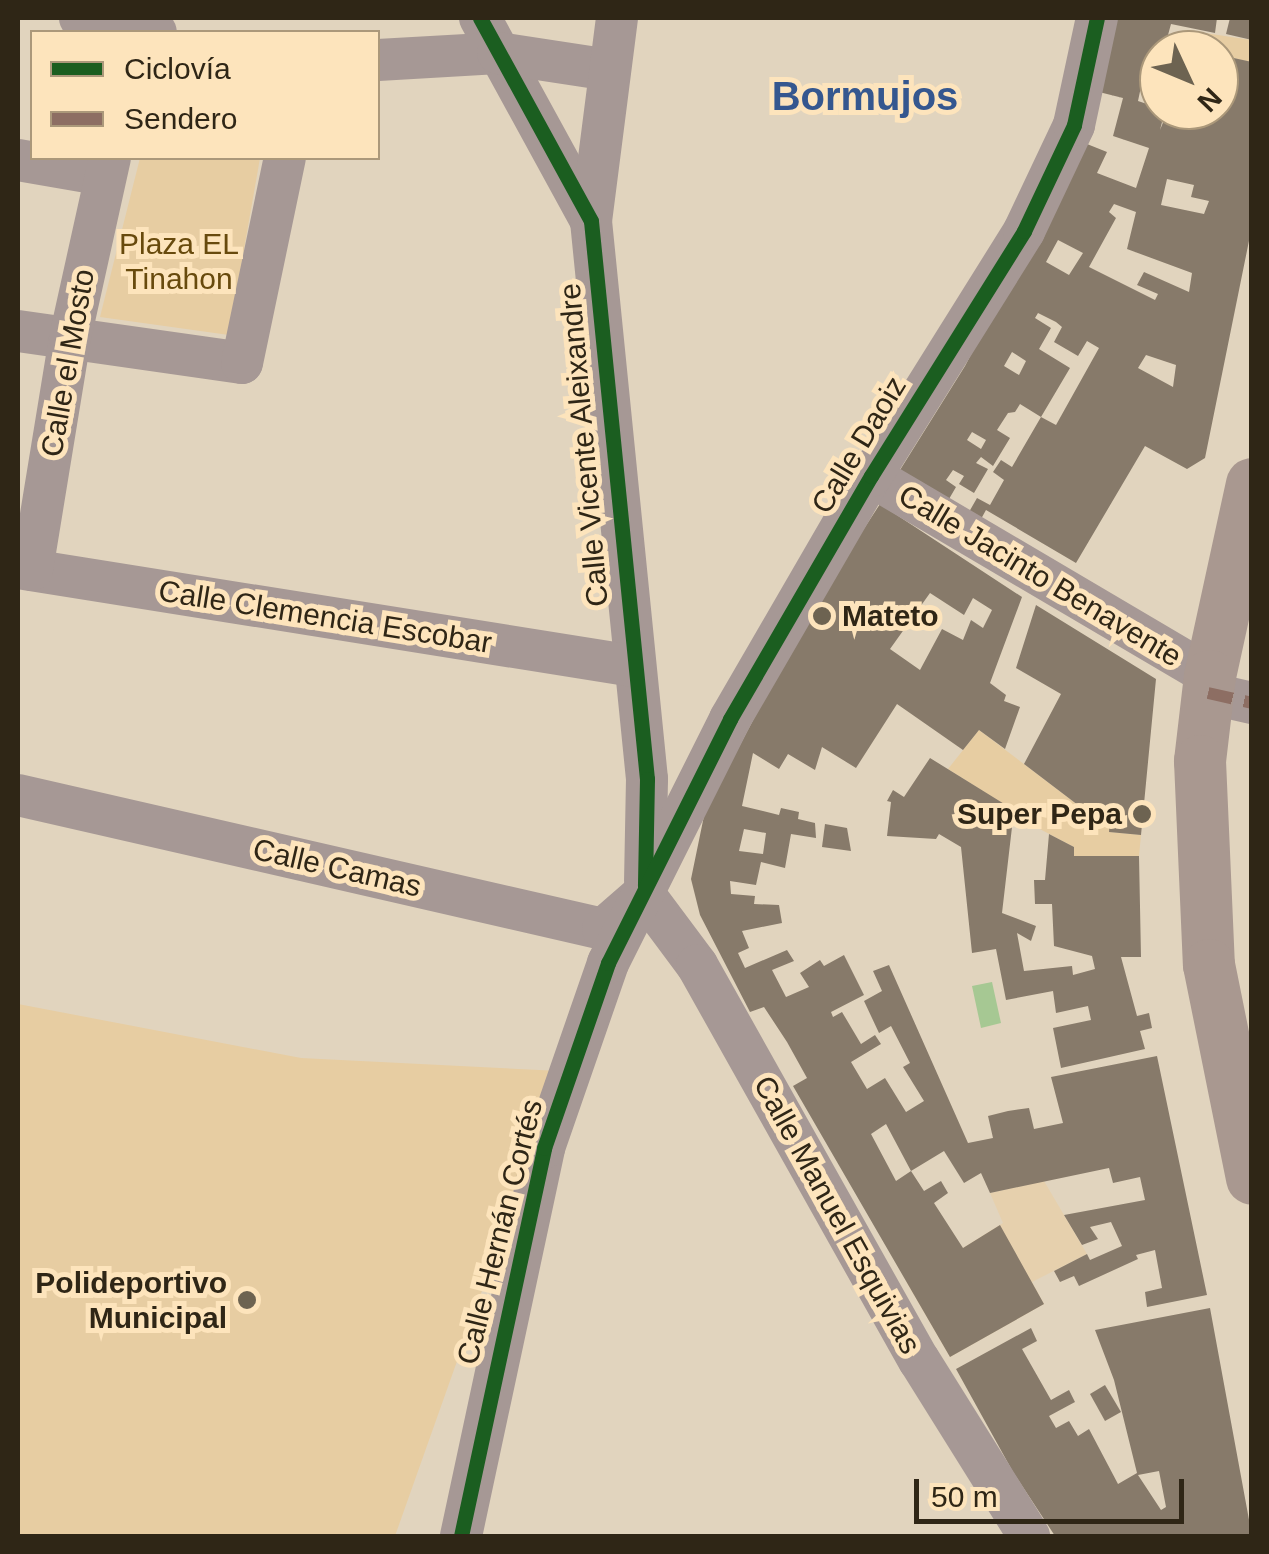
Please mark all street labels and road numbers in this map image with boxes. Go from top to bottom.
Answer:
street label: Calle el Mosto [34,266,102,460]
street label: Calle Vicente Aleixandre [552,281,616,609]
street label: Calle Daoiz [804,370,914,520]
street label: Calle Jacinto Benavente [892,477,1188,675]
street label: Calle Clemencia Escobar [156,573,494,661]
street label: Calle Camas [249,831,425,905]
street label: Calle Manuel Esquivias [746,1070,928,1360]
street label: Calle Hernán Cortés [450,1096,550,1368]

